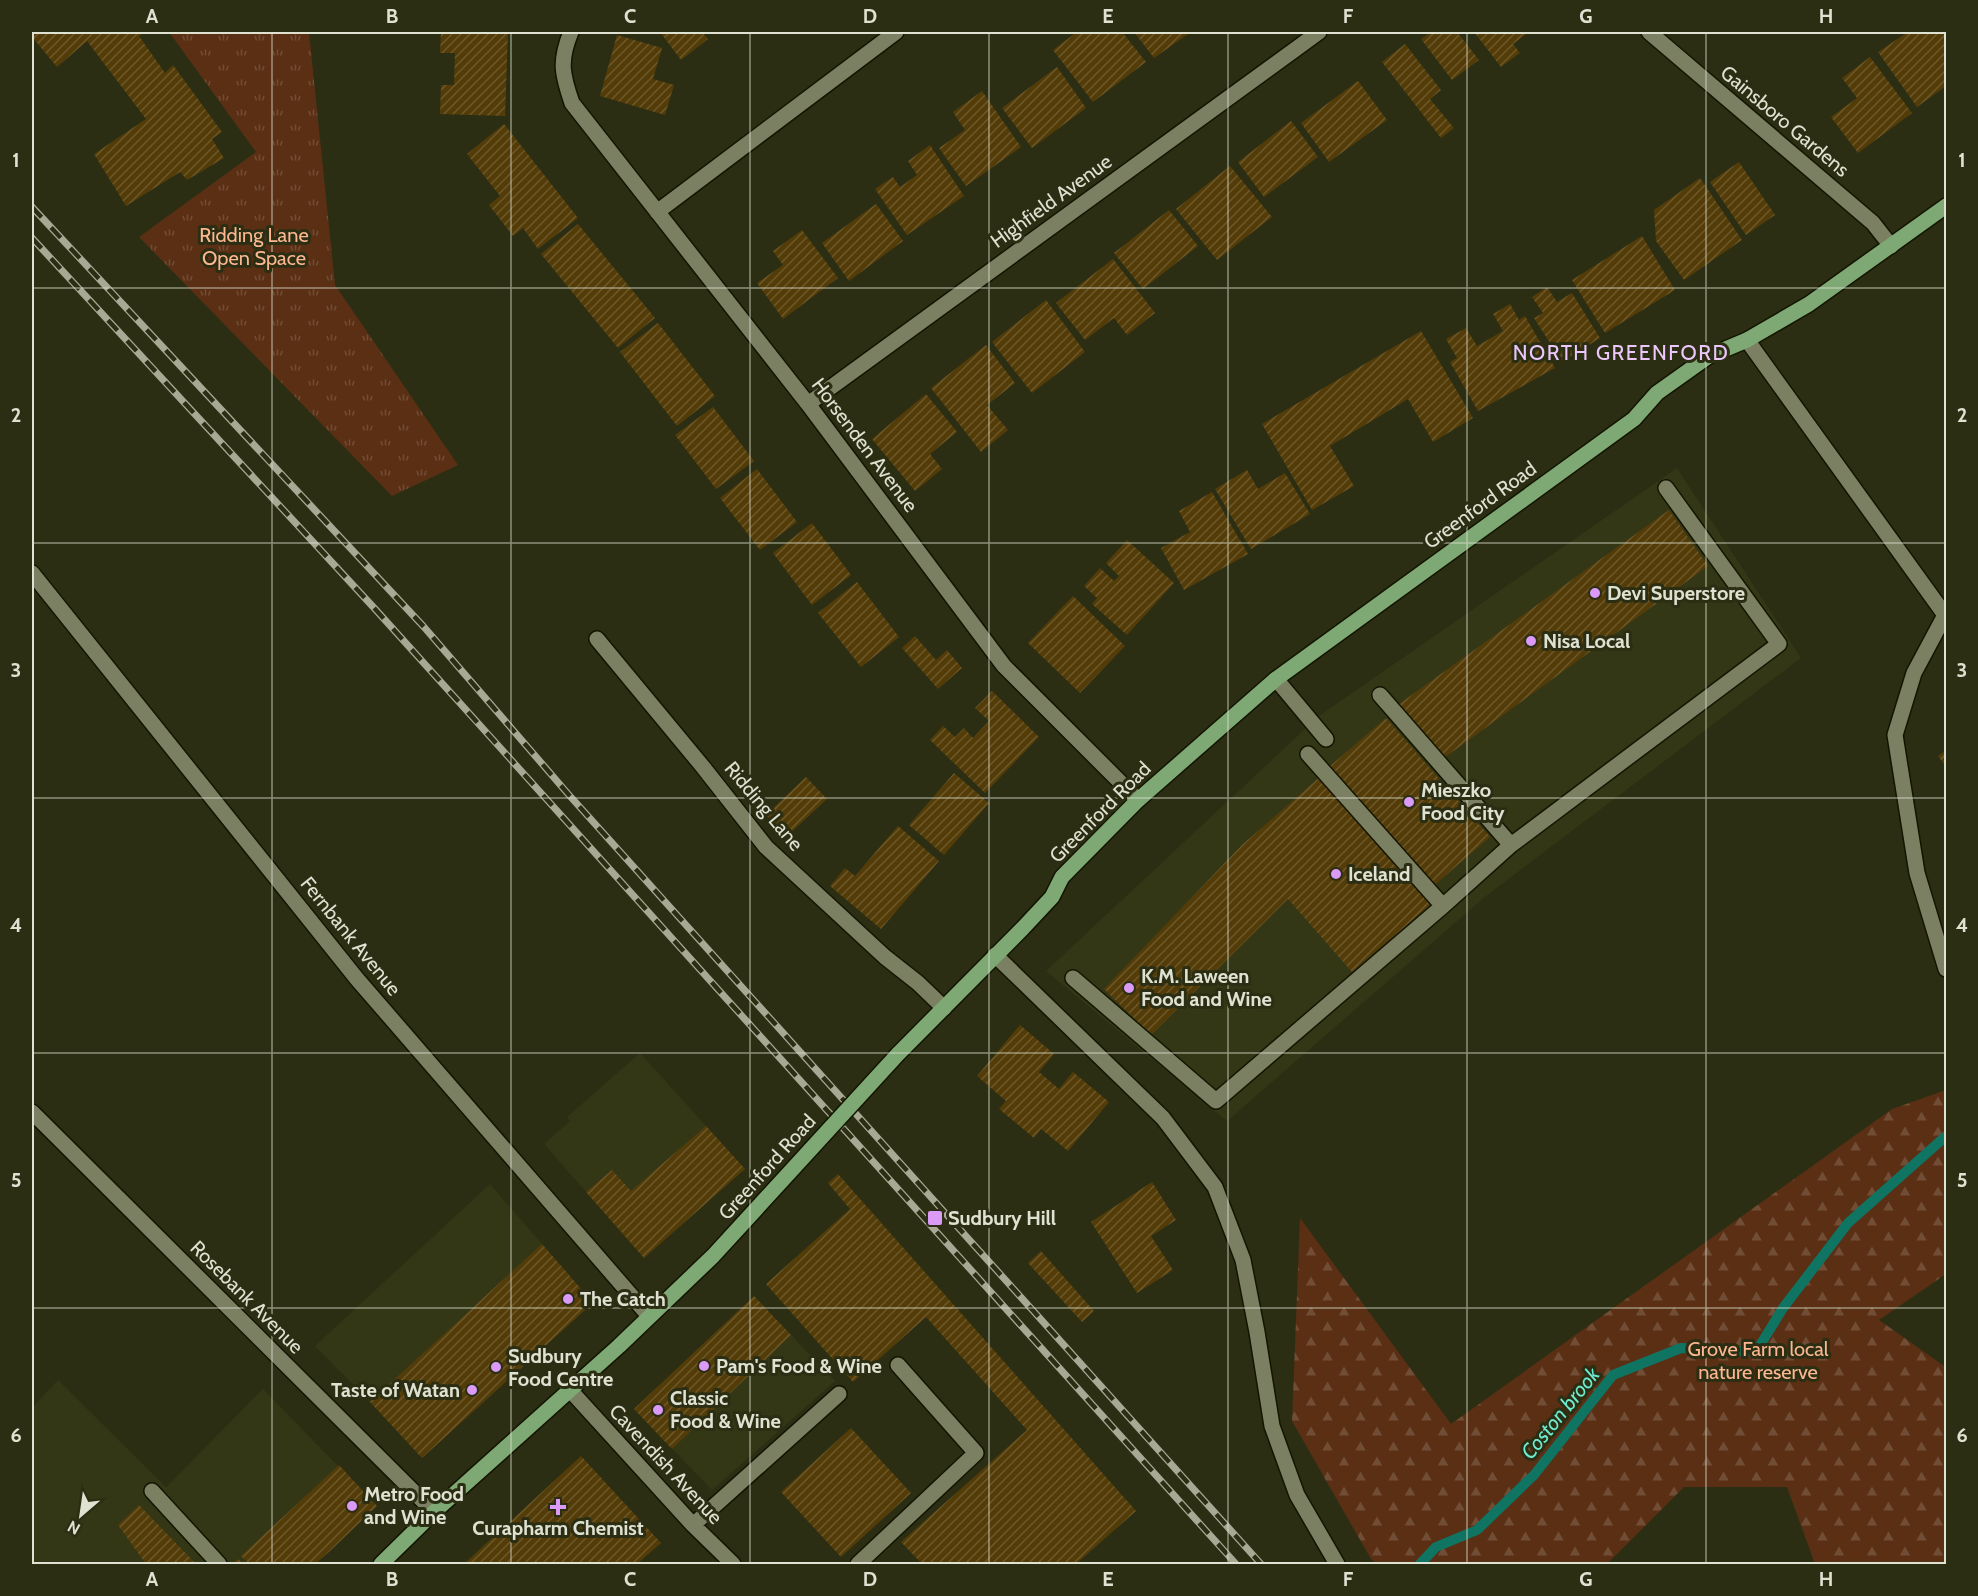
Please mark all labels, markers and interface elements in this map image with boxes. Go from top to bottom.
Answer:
text: A [146,4,159,28]
text: B [386,4,398,28]
text: C [624,4,636,28]
text: D [863,4,877,28]
text: E [1102,4,1114,28]
text: F [1343,4,1354,28]
text: G [1579,4,1593,28]
text: H [1819,4,1833,28]
street label: Gainsboro Gardens [1716,60,1854,182]
text: 1 [12,148,20,172]
text: 1 [1958,148,1966,172]
street label: Highfield Avenue [986,149,1116,253]
park label: Ridding Lane Open Space [199,223,309,270]
district label: NORTH GREENFORD [1513,340,1729,365]
street label: Horsenden Avenue [807,373,923,517]
text: 2 [11,403,21,427]
text: 2 [1957,403,1967,427]
street label: Greenford Road [1419,456,1541,554]
place label: Devi Superstore [1607,581,1745,605]
marker: Devi Superstore [1588,586,1602,600]
place label: Nisa Local [1543,629,1630,653]
marker: Nisa Local [1524,634,1538,648]
text: 3 [11,658,21,682]
text: 3 [1957,658,1967,682]
street label: Ridding Lane [720,756,808,856]
street label: Greenford Road [1044,756,1156,868]
place label: Mieszko Food City [1421,778,1505,825]
marker: Mieszko Food City [1402,795,1416,809]
place label: Iceland [1348,862,1410,886]
marker: Iceland [1329,867,1343,881]
street label: Fernbank Avenue [296,872,406,1000]
text: 4 [10,913,22,937]
text: 4 [1956,913,1968,937]
place label: K.M. Laween Food and Wine [1141,964,1272,1011]
marker: K.M. Laween Food and Wine [1122,981,1136,995]
street label: Greenford Road [713,1109,821,1225]
text: 5 [11,1168,21,1192]
text: 5 [1957,1168,1967,1192]
place label: Sudbury Hill [948,1206,1056,1230]
marker: Sudbury Hill [926,1209,944,1227]
street label: Rosebank Avenue [185,1235,309,1359]
place label: The Catch [580,1287,666,1311]
marker: The Catch [561,1292,575,1306]
park label: Grove Farm local nature reserve [1688,1337,1829,1384]
place label: Sudbury Food Centre [508,1344,613,1391]
place label: Pam's Food & Wine [716,1354,882,1378]
marker: Pam's Food & Wine [697,1359,711,1373]
marker: Sudbury Food Centre [489,1360,503,1374]
water label: Coston brook [1516,1361,1605,1464]
place label: Taste of Watan [331,1378,460,1402]
marker: Taste of Watan [465,1383,479,1397]
place label: Classic Food & Wine [670,1386,781,1433]
street label: Cavendish Avenue [604,1399,728,1529]
marker: Classic Food & Wine [651,1403,665,1417]
text: 6 [10,1423,22,1447]
text: 6 [1956,1423,1968,1447]
place label: Metro Food and Wine [364,1482,464,1529]
north arrow [51,1485,111,1545]
marker: Metro Food and Wine [345,1499,359,1513]
marker: Curapharm Chemist [551,1500,565,1514]
place label: Curapharm Chemist [472,1516,644,1540]
text: N [64,1517,84,1539]
text: A [146,1567,159,1591]
text: B [386,1567,398,1591]
text: C [624,1567,636,1591]
text: D [863,1567,877,1591]
text: E [1102,1567,1114,1591]
text: F [1343,1567,1354,1591]
text: G [1579,1567,1593,1591]
text: H [1819,1567,1833,1591]

